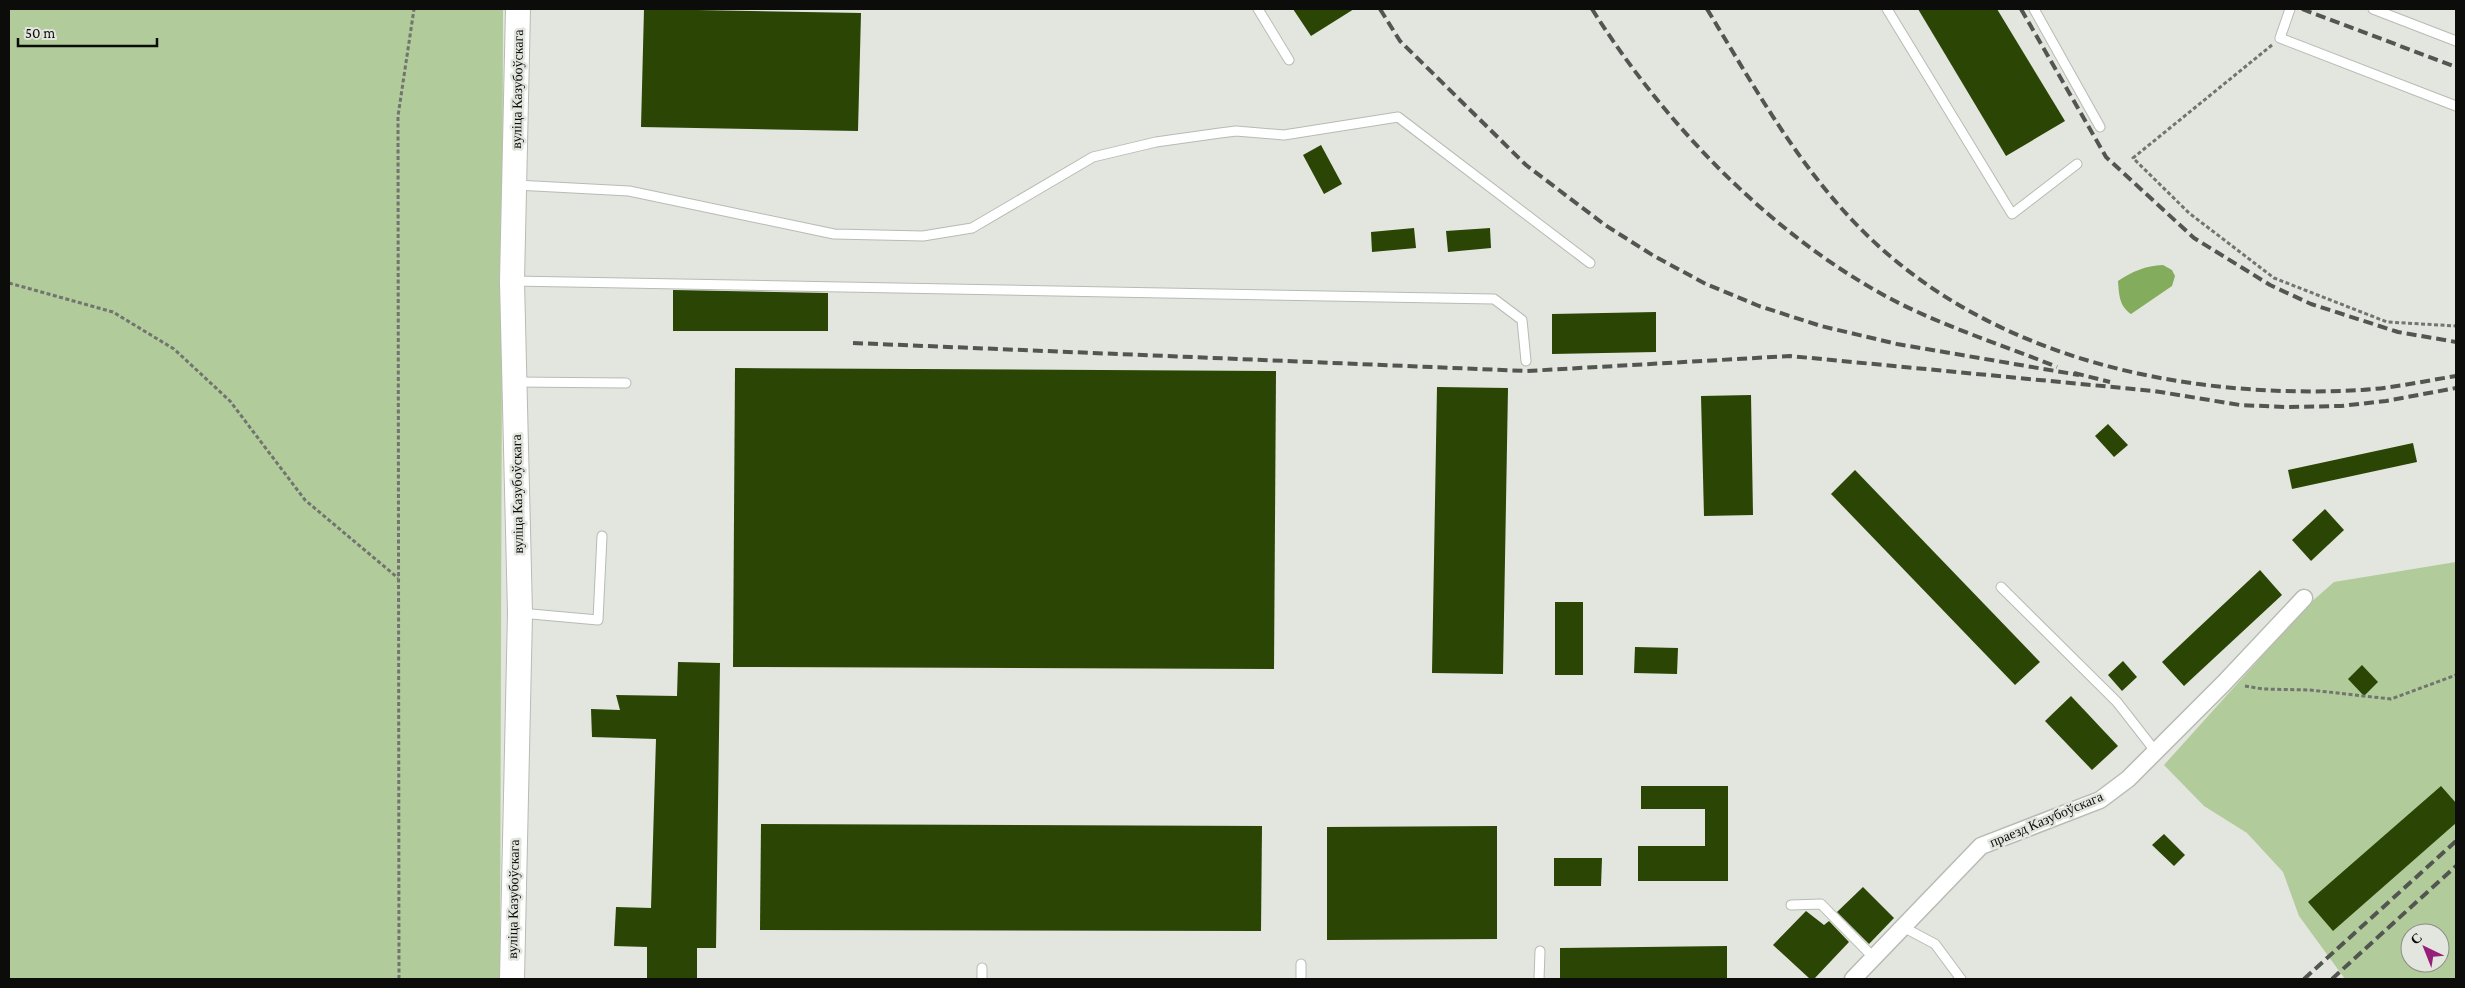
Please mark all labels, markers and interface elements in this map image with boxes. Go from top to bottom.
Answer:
scale bar [18,15,156,47]
text: 50 m [25,25,55,41]
street label: вуліца Казубоўскага [508,28,526,149]
street label: вуліца Казубоўскага [508,433,526,554]
street label: праезд Казубоўскага [1987,788,2106,850]
street label: вуліца Казубоўскага [504,838,522,959]
north arrow [2400,923,2450,973]
text: С [2407,929,2425,948]

